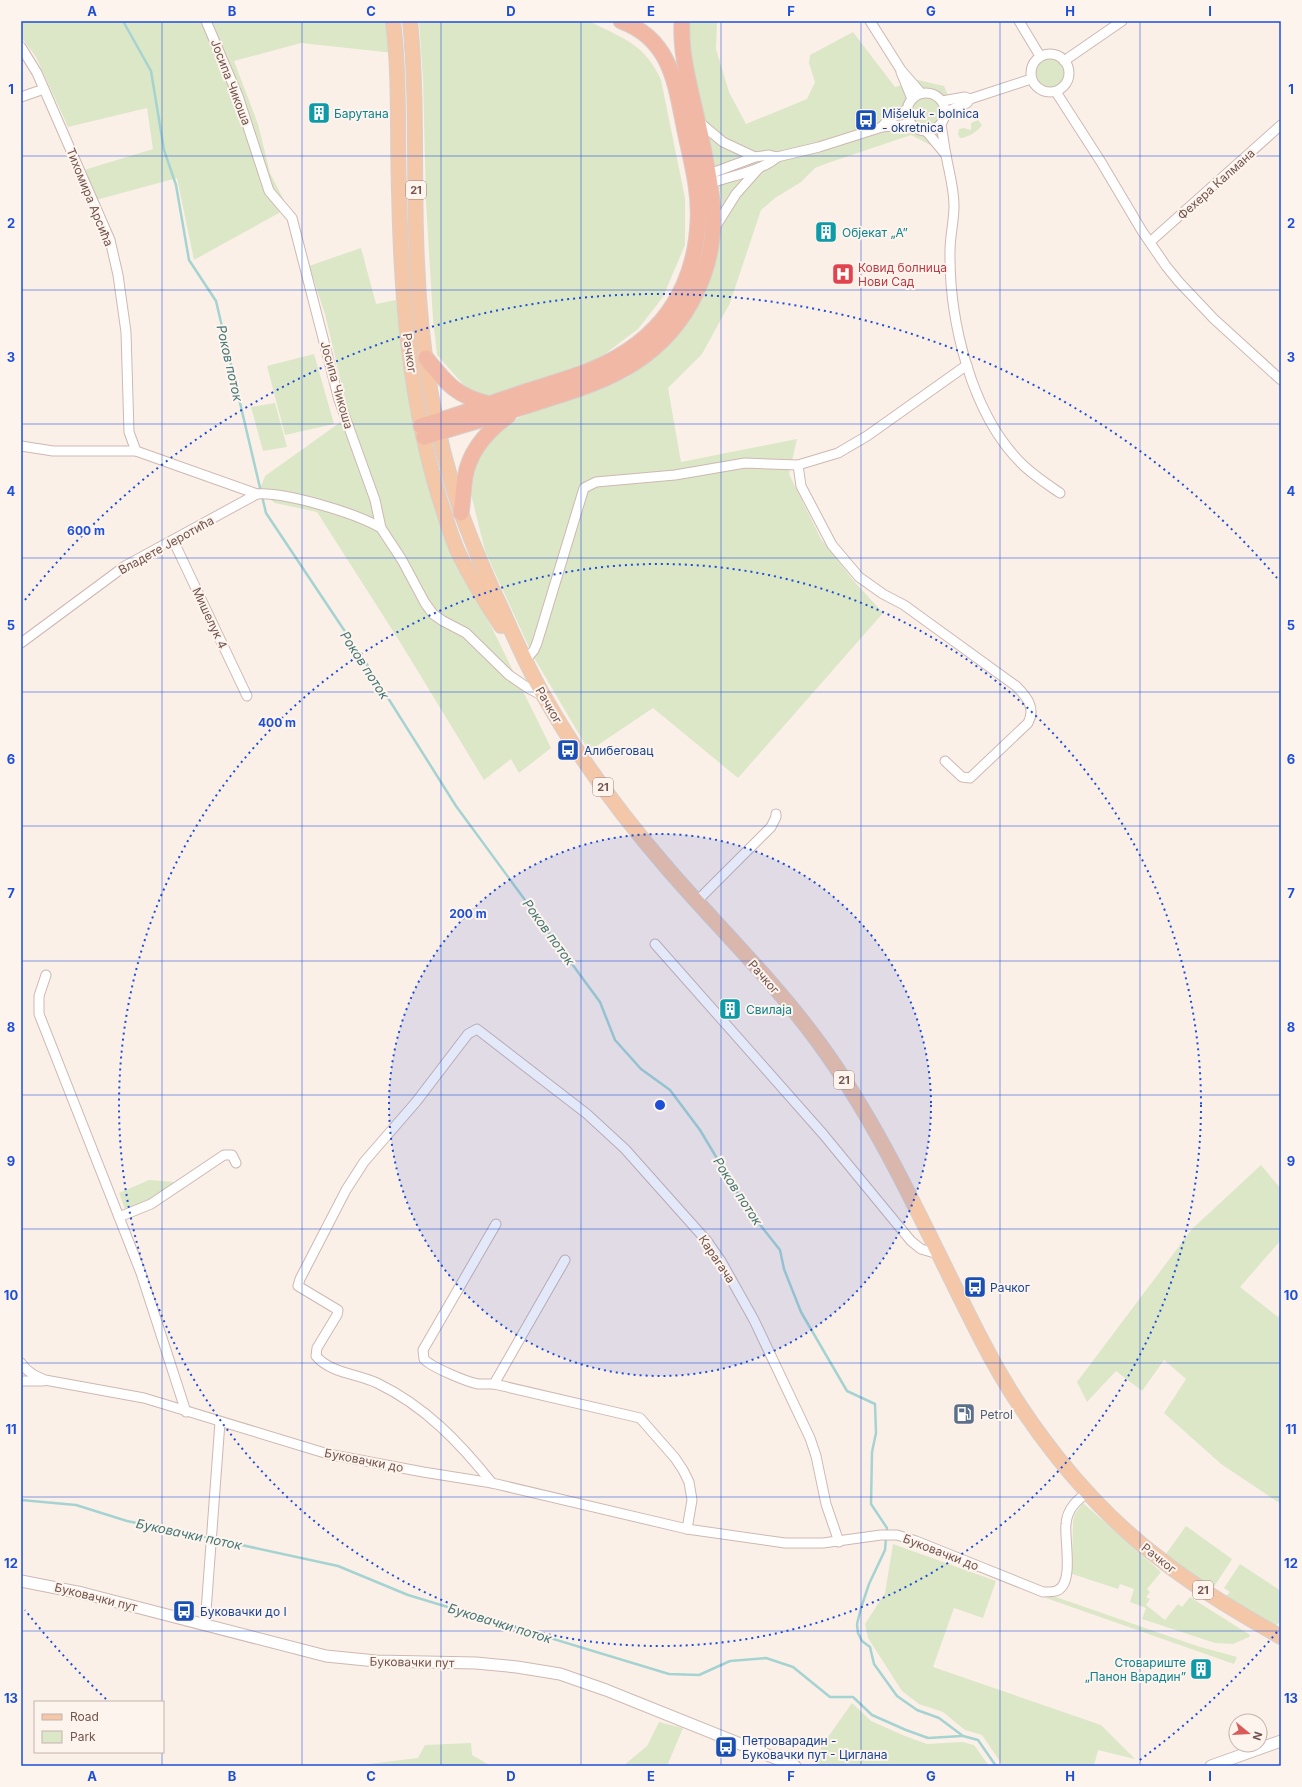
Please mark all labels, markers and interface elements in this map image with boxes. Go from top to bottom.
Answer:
text: A [87,3,97,19]
text: B [228,3,237,19]
text: C [366,3,376,19]
text: D [506,3,516,19]
text: E [647,3,655,19]
text: F [787,3,795,19]
text: G [926,3,936,19]
text: H [1065,3,1075,19]
text: I [1208,3,1212,19]
street label: Јосипа Чикоша [208,37,254,127]
text: 1 [8,81,14,97]
text: 1 [1288,81,1294,97]
building icon: Барутана [306,100,332,126]
place label: Барутана [334,106,389,121]
place label: Mišeluk - bolnica - okretnica [882,106,979,135]
bus stop icon: Mišeluk - bolnica - okretnica [853,107,879,133]
street label: Фехера Калмана [1174,145,1258,223]
street label: Тихомира Арсића [63,146,117,248]
road number: 21 [406,181,426,199]
text: 2 [7,215,15,231]
text: 2 [1287,215,1295,231]
building icon: Објекат „А” [813,219,839,245]
place label: Објекат „А” [842,225,908,240]
place label: Ковид болница Нови Сад [858,260,947,289]
hospital icon: Ковид болница Нови Сад [830,261,856,287]
water label: Роков поток [213,323,247,404]
street label: Рачког [400,332,420,374]
street label: Јосипа Чикоша [317,339,357,431]
text: 3 [7,349,15,365]
text: 3 [1287,349,1295,365]
text: 4 [7,483,16,499]
text: 4 [1287,483,1296,499]
street label: Владете Јеротића [116,513,216,577]
text: 600 m [67,523,105,538]
street label: Мишелук 4 [189,585,231,651]
text: 5 [7,617,15,633]
text: 5 [1287,617,1295,633]
water label: Роков поток [337,628,393,703]
street label: Рачког [533,684,565,726]
text: 400 m [258,715,296,730]
bus stop icon: Алибеговац [555,737,581,763]
place label: Алибеговац [584,743,653,758]
text: 6 [7,751,15,767]
text: 6 [1287,751,1295,767]
road number: 21 [593,778,613,796]
text: 7 [7,885,15,901]
text: 7 [1287,885,1295,901]
water label: Роков поток [520,896,579,969]
text: 200 m [449,906,487,921]
street label: Рачког [745,957,783,997]
building icon: Свилаја [717,996,743,1022]
place label: Свилаја [746,1002,792,1017]
text: 8 [7,1019,15,1035]
text: 8 [1287,1019,1295,1035]
road number: 21 [834,1071,854,1089]
centre of rings [653,1098,667,1112]
text: 9 [7,1153,15,1169]
text: 9 [1287,1153,1295,1169]
water label: Роков поток [710,1154,766,1229]
street label: Карагача [696,1232,738,1286]
bus stop icon: Рачког [962,1274,988,1300]
place label: Рачког [990,1280,1030,1295]
text: 10 [4,1287,18,1303]
text: 10 [1284,1287,1298,1303]
fuel station icon: Petrol [951,1401,977,1427]
place label: Petrol [980,1407,1013,1422]
text: 11 [5,1421,17,1437]
text: 11 [1285,1421,1297,1437]
street label: Буковачки до [323,1445,405,1475]
water label: Буковачки поток [135,1515,244,1553]
street label: Буковачки до [901,1531,981,1573]
street label: Рачког [1139,1540,1179,1576]
text: 12 [4,1555,18,1571]
text: 12 [1284,1555,1298,1571]
street label: Буковачки пут [53,1579,139,1615]
road number: 21 [1193,1581,1213,1599]
bus stop icon: Буковачки до I [171,1598,197,1624]
water label: Буковачки поток [446,1600,555,1647]
place label: Буковачки до I [200,1604,287,1619]
street label: Буковачки пут [370,1654,455,1670]
place label: Стовариште „Панон Варадин” [1085,1655,1186,1684]
building icon: Стовариште „Панон Варадин” [1188,1656,1214,1682]
text: 13 [4,1690,18,1706]
text: 13 [1284,1690,1298,1706]
legend [34,1701,164,1753]
text: Road [70,1709,99,1724]
north arrow [1228,1713,1268,1753]
text: Park [70,1729,96,1744]
text: N [1250,1730,1265,1742]
place label: Петроварадин - Буковачки пут - Циглана [742,1733,887,1762]
bus stop icon: Петроварадин - Буковачки пут - Циглана [713,1734,739,1760]
text: A [87,1768,97,1784]
text: B [228,1768,237,1784]
text: C [366,1768,376,1784]
text: D [506,1768,516,1784]
text: E [647,1768,655,1784]
text: F [787,1768,795,1784]
text: G [926,1768,936,1784]
text: H [1065,1768,1075,1784]
text: I [1208,1768,1212,1784]

